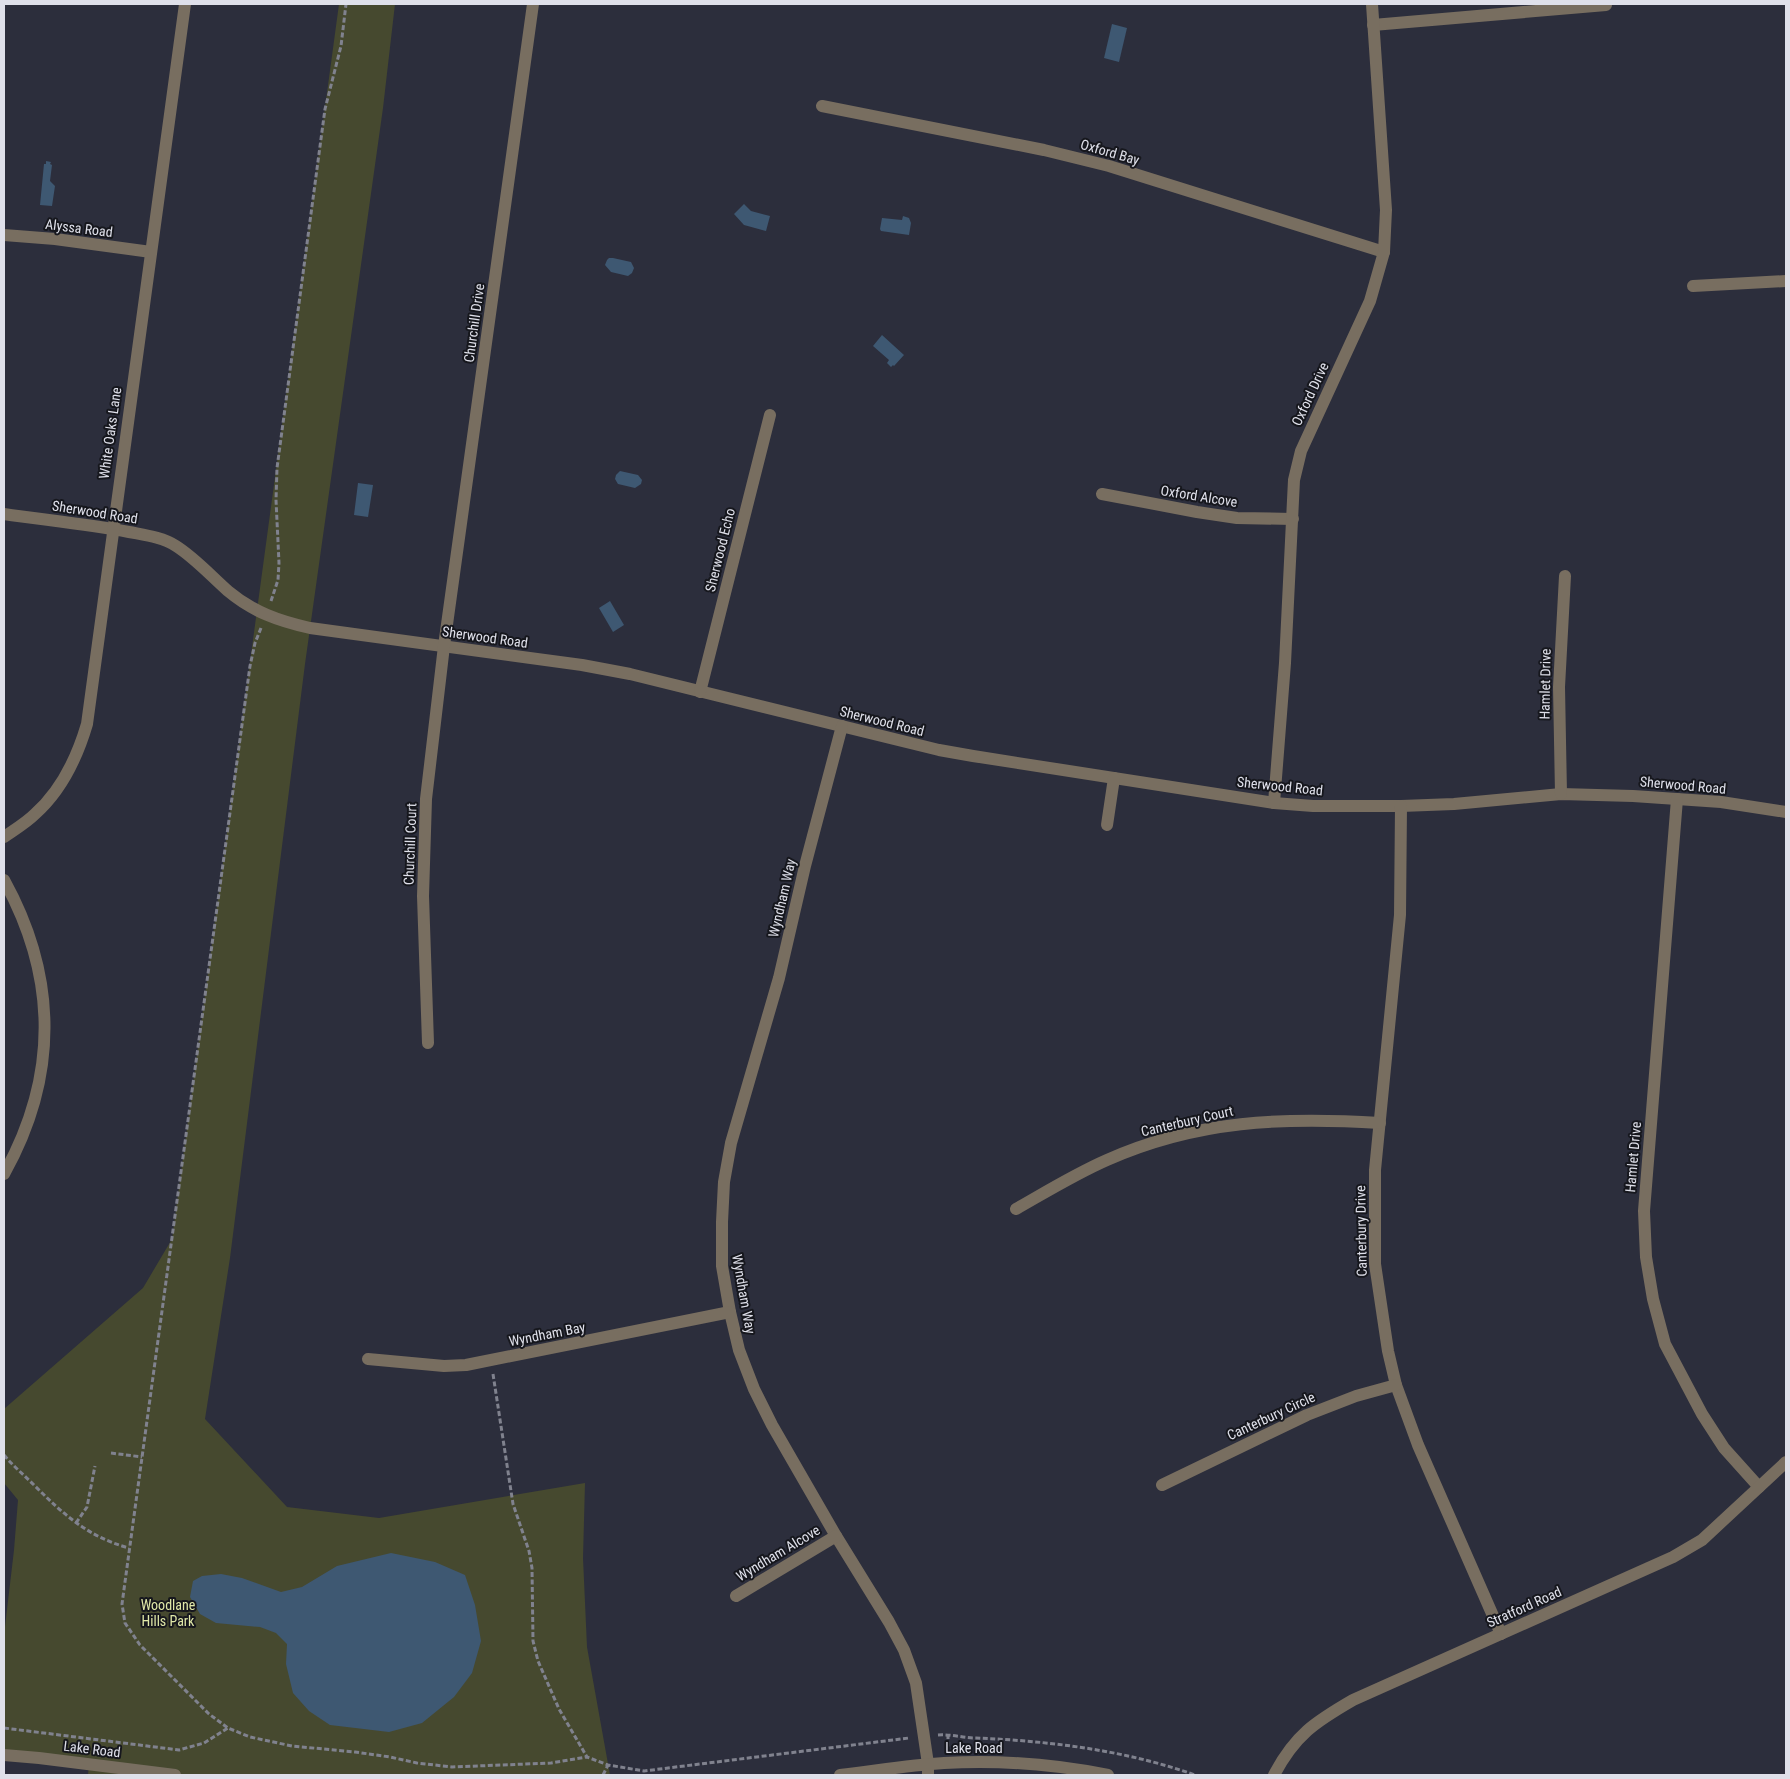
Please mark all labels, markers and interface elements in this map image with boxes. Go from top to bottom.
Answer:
street label: Oxford Bay [1079,136,1141,168]
street label: Alyssa Road [44,216,114,240]
street label: Churchill Drive [461,282,488,364]
street label: Oxford Drive [1288,359,1332,428]
street label: White Oaks Lane [96,386,124,480]
street label: Oxford Alcove [1159,482,1239,510]
street label: Sherwood Road [51,497,139,527]
street label: Sherwood Echo [702,507,738,593]
street label: Sherwood Road [441,623,529,651]
street label: Hamlet Drive [1536,648,1554,720]
street label: Sherwood Road [838,703,926,739]
street label: Sherwood Road [1639,773,1727,797]
street label: Sherwood Road [1236,774,1324,798]
street label: Churchill Court [401,803,419,885]
street label: Wyndham Way [765,857,799,939]
street label: Canterbury Court [1139,1103,1235,1139]
street label: Hamlet Drive [1622,1121,1644,1193]
street label: Canterbury Drive [1352,1185,1370,1277]
street label: Wyndham Way [729,1253,759,1335]
street label: Wyndham Bay [507,1319,587,1349]
street label: Canterbury Circle [1225,1388,1318,1443]
street label: Wyndham Alcove [733,1522,823,1584]
street label: Stratford Road [1484,1583,1564,1631]
park label: Woodlane Hills Park [141,1597,196,1629]
street label: Lake Road [63,1738,121,1760]
street label: Lake Road [945,1740,1003,1756]

